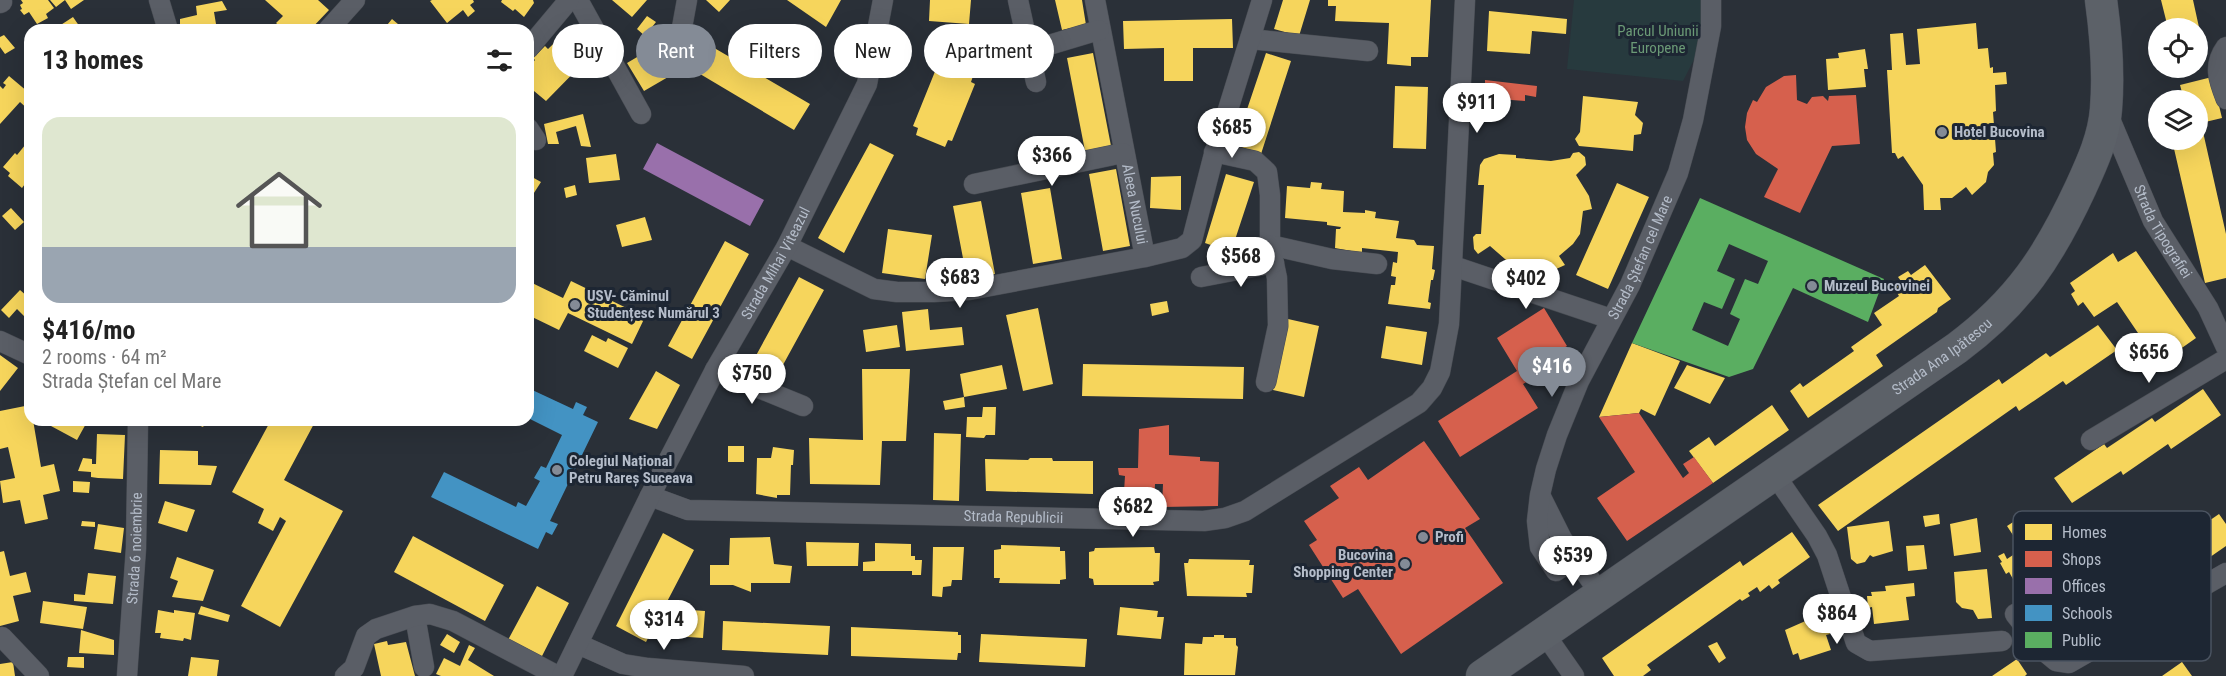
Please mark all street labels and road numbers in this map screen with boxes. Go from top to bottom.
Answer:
street label: Aleea Nucului [1118,162,1151,246]
street label: Strada Tipografiei [2130,182,2196,282]
street label: Strada Ștefan cel Mare [1604,193,1676,323]
street label: Strada Mihai Viteazul [737,204,814,323]
street label: Strada Ana Ipătescu [1889,314,1996,399]
street label: Strada 6 noiembrie [123,492,146,605]
street label: Strada Republicii [963,507,1063,527]

